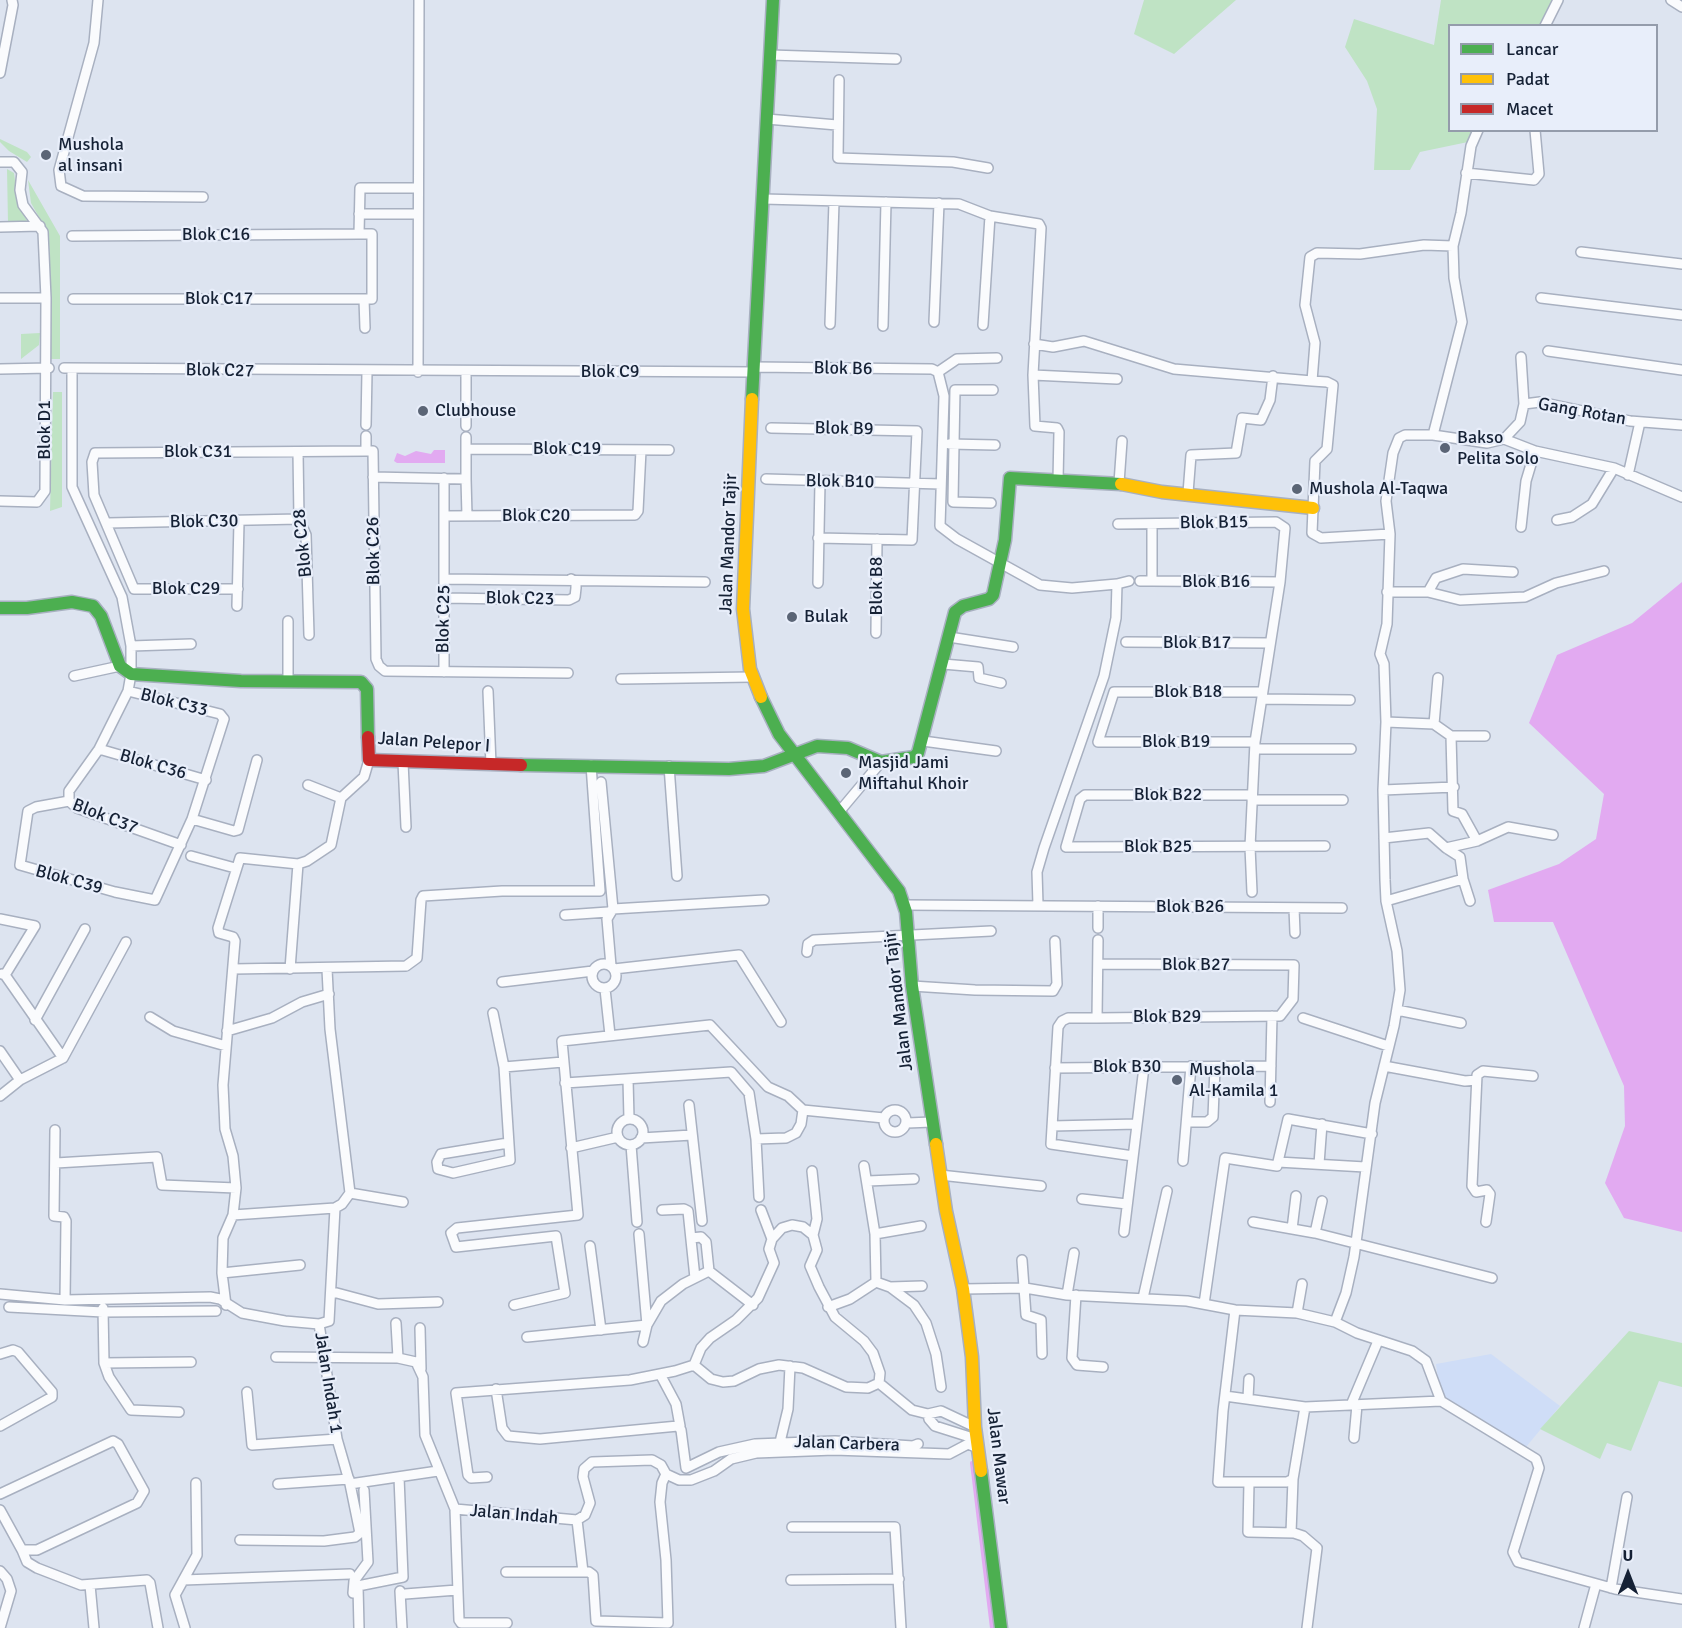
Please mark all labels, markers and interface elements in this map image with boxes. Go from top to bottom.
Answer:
legend [1448,24,1658,132]
text: Lancar [1506,38,1558,60]
text: Padat [1506,68,1550,90]
text: Macet [1506,98,1553,120]
place label: Mushola al insani [58,134,124,176]
marker: Mushola al insani [39,148,53,162]
street label: Blok C16 [182,224,250,246]
street label: Blok C17 [185,288,253,310]
street label: Blok B6 [813,358,873,380]
street label: Blok C27 [185,360,255,382]
street label: Blok C9 [581,361,639,383]
street label: Gang Rotan [1536,394,1628,430]
street label: Blok D1 [34,400,56,460]
place label: Clubhouse [435,400,516,422]
marker: Clubhouse [416,404,430,418]
street label: Blok B9 [814,418,874,440]
place label: Bakso Pelita Solo [1457,427,1539,470]
street label: Blok C19 [533,438,601,460]
street label: Blok C31 [164,441,232,463]
marker: Bakso Pelita Solo [1438,441,1452,455]
street label: Blok B10 [805,471,875,493]
street label: Jalan Mandor Tajir [716,473,742,615]
place label: Mushola Al-Taqwa [1309,478,1448,500]
marker: Mushola Al-Taqwa [1290,482,1304,496]
street label: Blok C20 [502,505,570,527]
street label: Blok C28 [289,508,317,578]
street label: Blok C30 [169,511,239,533]
street label: Blok B15 [1179,512,1249,534]
street label: Blok C26 [363,516,385,586]
street label: Blok B8 [866,557,888,615]
street label: Blok B16 [1182,571,1250,593]
street label: Blok C29 [152,578,220,600]
street label: Blok C25 [433,584,455,654]
street label: Blok C23 [485,588,555,610]
place label: Bulak [804,606,848,628]
marker: Bulak [785,610,799,624]
street label: Blok B17 [1163,632,1231,654]
street label: Blok B18 [1154,681,1222,703]
street label: Blok C33 [138,684,210,722]
street label: Jalan Pelepor I [377,728,491,758]
street label: Blok B19 [1142,731,1210,753]
street label: Blok C36 [117,745,189,785]
place label: Masjid Jami Miftahul Khoir [858,752,968,795]
marker: Masjid Jami Miftahul Khoir [839,766,853,780]
street label: Blok B22 [1134,784,1202,806]
street label: Blok C37 [69,795,141,839]
street label: Blok B25 [1124,836,1192,858]
street label: Blok C39 [33,861,105,899]
street label: Blok B26 [1156,896,1224,918]
street label: Jalan Mandor Tajir [880,930,918,1072]
street label: Blok B27 [1162,954,1230,976]
street label: Blok B29 [1133,1006,1201,1028]
street label: Blok B30 [1093,1056,1161,1078]
place label: Mushola Al-Kamila 1 [1189,1059,1278,1102]
marker: Mushola Al-Kamila 1 [1170,1073,1184,1087]
street label: Jalan Indah 1 [309,1331,347,1435]
street label: Jalan Mawar [981,1407,1015,1505]
street label: Jalan Carbera [794,1431,900,1457]
street label: Jalan Indah [469,1500,559,1530]
north arrow [1598,1544,1658,1604]
text: U [1623,1546,1633,1566]

